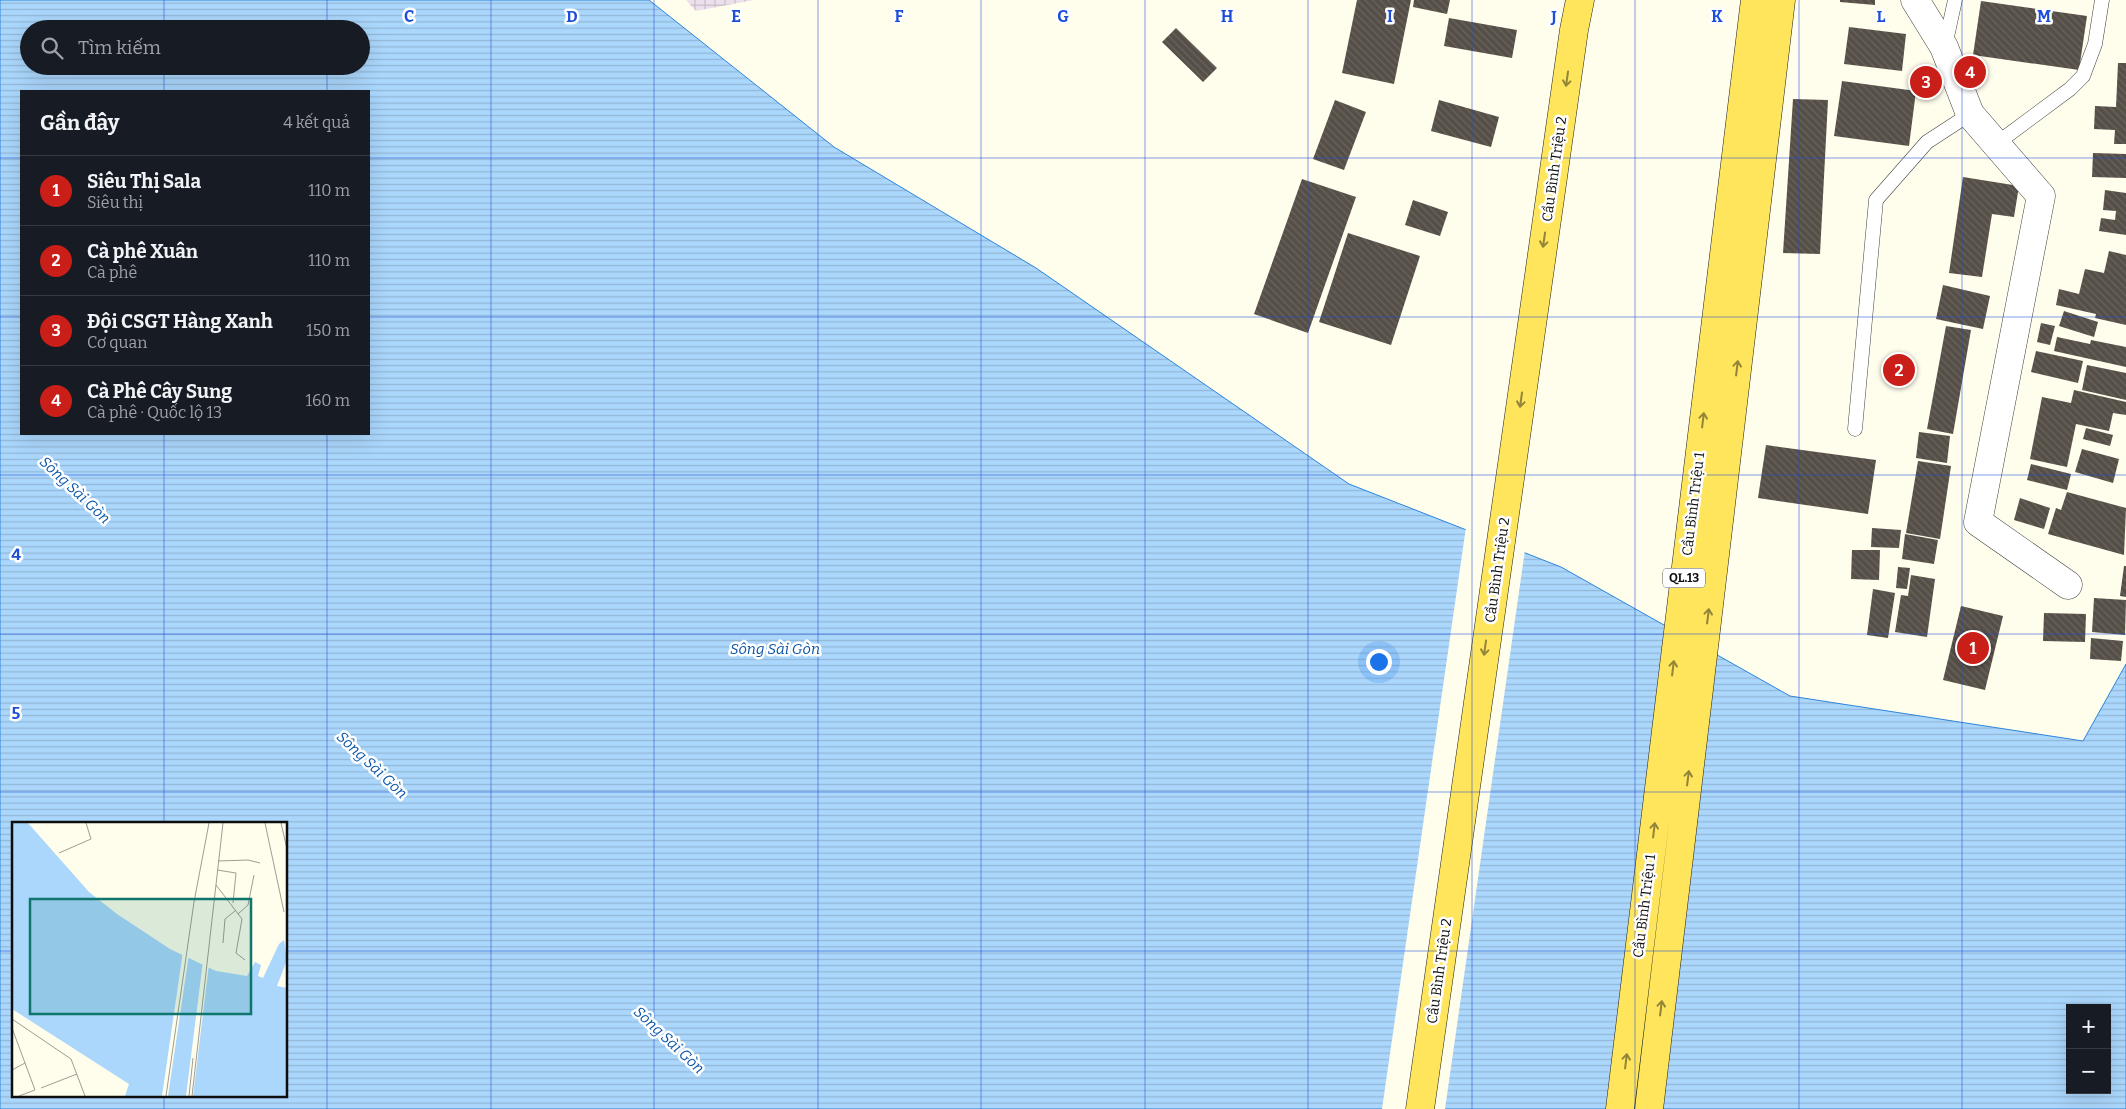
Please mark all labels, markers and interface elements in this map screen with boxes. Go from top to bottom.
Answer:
text: C [404,7,414,26]
text: D [566,7,578,26]
text: E [731,7,741,26]
text: F [895,7,904,26]
text: G [1057,7,1069,26]
text: H [1221,7,1234,26]
text: I [1387,7,1393,26]
text: J [1550,7,1557,26]
text: K [1711,7,1723,26]
text: L [1877,7,1886,26]
text: M [2037,7,2051,26]
search box [20,20,370,75]
icon: search [38,34,66,62]
text: Tìm kiếm [78,36,161,59]
pin: 4 [1954,53,1986,91]
pin: 3 [1910,63,1942,101]
one-way arrow [1561,70,1571,86]
text: Gần đây [40,110,119,136]
text: 4 kết quả [283,113,350,132]
street label: Cầu Bình Triệu 2 [1538,115,1570,223]
text: Siêu Thị Sala [87,170,201,193]
text: 1 [53,181,59,200]
text: 110 m [308,181,350,200]
text: Siêu thị [87,193,143,212]
one-way arrow [1539,231,1549,247]
text: Cà phê Xuân [87,240,198,263]
text: 2 [51,251,61,270]
text: 110 m [308,251,350,270]
text: Cà phê [87,263,137,282]
text: Đội CSGT Hàng Xanh [87,310,273,333]
text: 3 [51,321,61,340]
text: 150 m [306,321,350,340]
text: Cơ quan [87,333,147,352]
pin: 2 [1883,351,1915,389]
one-way arrow [1732,360,1742,376]
text: Cà Phê Cây Sung [87,380,232,403]
text: 4 [51,391,61,410]
text: 160 m [305,391,350,410]
one-way arrow [1516,392,1526,408]
text: Cà phê · Quốc lộ 13 [87,403,222,422]
one-way arrow [1698,413,1708,429]
street label: Cầu Bình Triệu 1 [1678,451,1708,557]
water label: Sông Sài Gòn [36,453,114,527]
street label: Cầu Bình Triệu 2 [1481,516,1513,624]
text: 4 [11,545,21,564]
road number: QL.13 [1663,568,1705,588]
one-way arrow [1703,609,1713,625]
pin: 1 [1957,629,1989,667]
water label: Sông Sài Gòn [730,640,820,658]
one-way arrow [1480,640,1490,656]
your location [1366,649,1392,675]
one-way arrow [1668,661,1678,677]
text: 5 [12,704,21,723]
water label: Sông Sài Gòn [333,728,411,802]
one-way arrow [1683,770,1693,786]
inset map [12,822,288,1096]
one-way arrow [1649,822,1659,838]
street label: Cầu Bình Triệu 1 [1629,853,1659,959]
street label: Cầu Bình Triệu 2 [1423,917,1455,1025]
one-way arrow [1656,1001,1666,1017]
water label: Sông Sài Gòn [630,1003,708,1077]
map controls [2066,1004,2111,1094]
button: + [2066,1004,2111,1049]
button: − [2066,1049,2111,1094]
one-way arrow [1621,1053,1631,1069]

